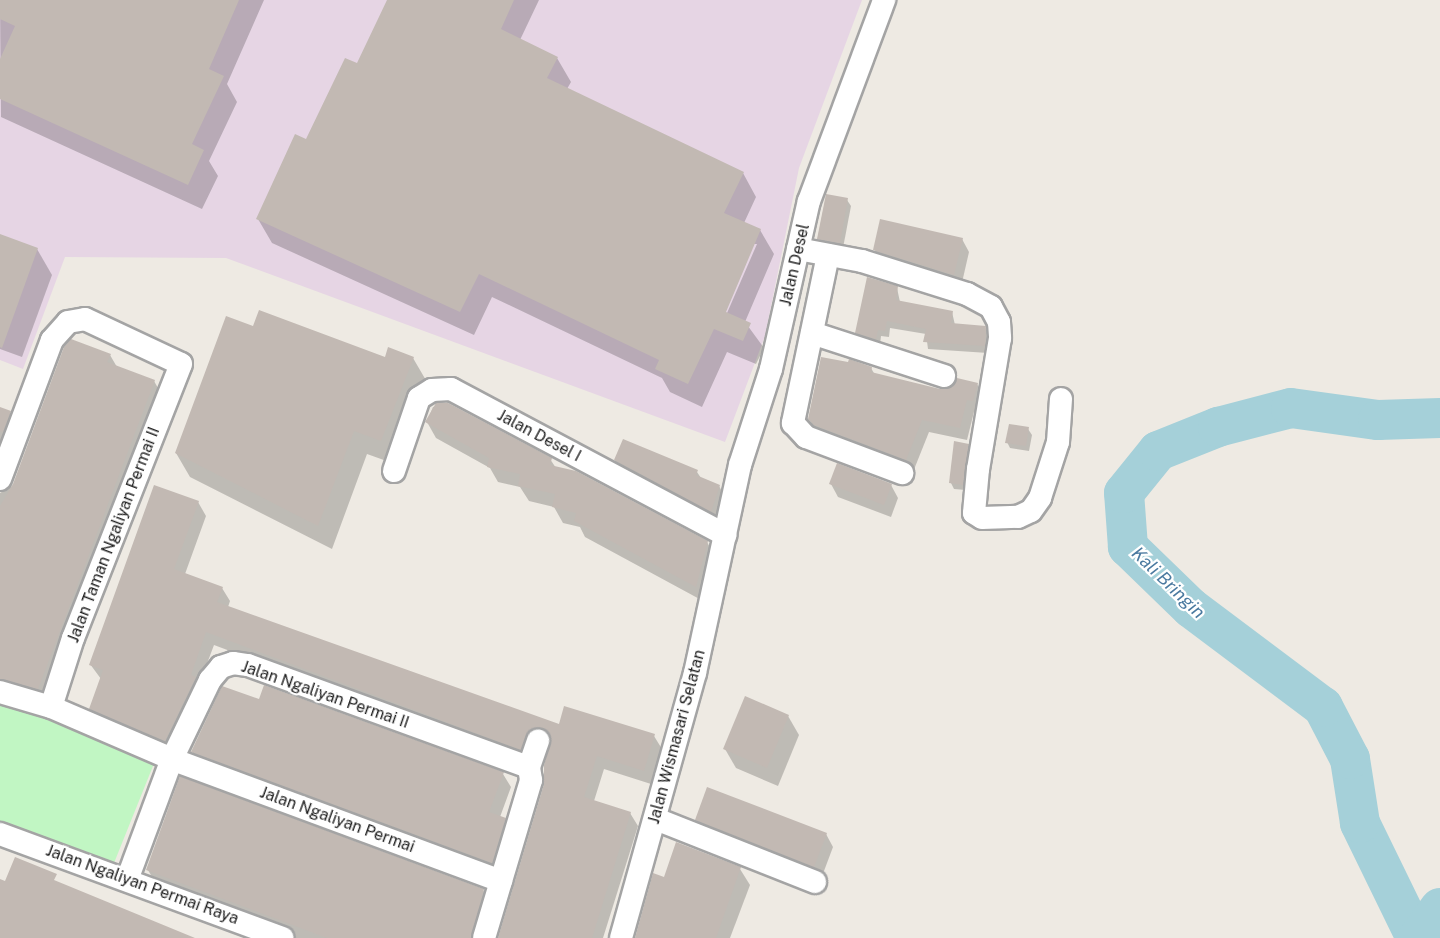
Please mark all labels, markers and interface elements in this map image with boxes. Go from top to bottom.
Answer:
street label: Jalan Desel [776,222,814,308]
street label: Jalan Desel I [494,406,584,466]
street label: Jalan Taman Ngaliyan Permai II [64,424,164,646]
water label: Kali Bringin [1127,543,1209,623]
street label: Jalan Wismasari Selatan [644,648,710,826]
street label: Jalan Ngaliyan Permai II [239,657,411,733]
street label: Jalan Ngaliyan Permai [257,783,417,857]
street label: Jalan Ngaliyan Permai Raya [43,841,241,929]

